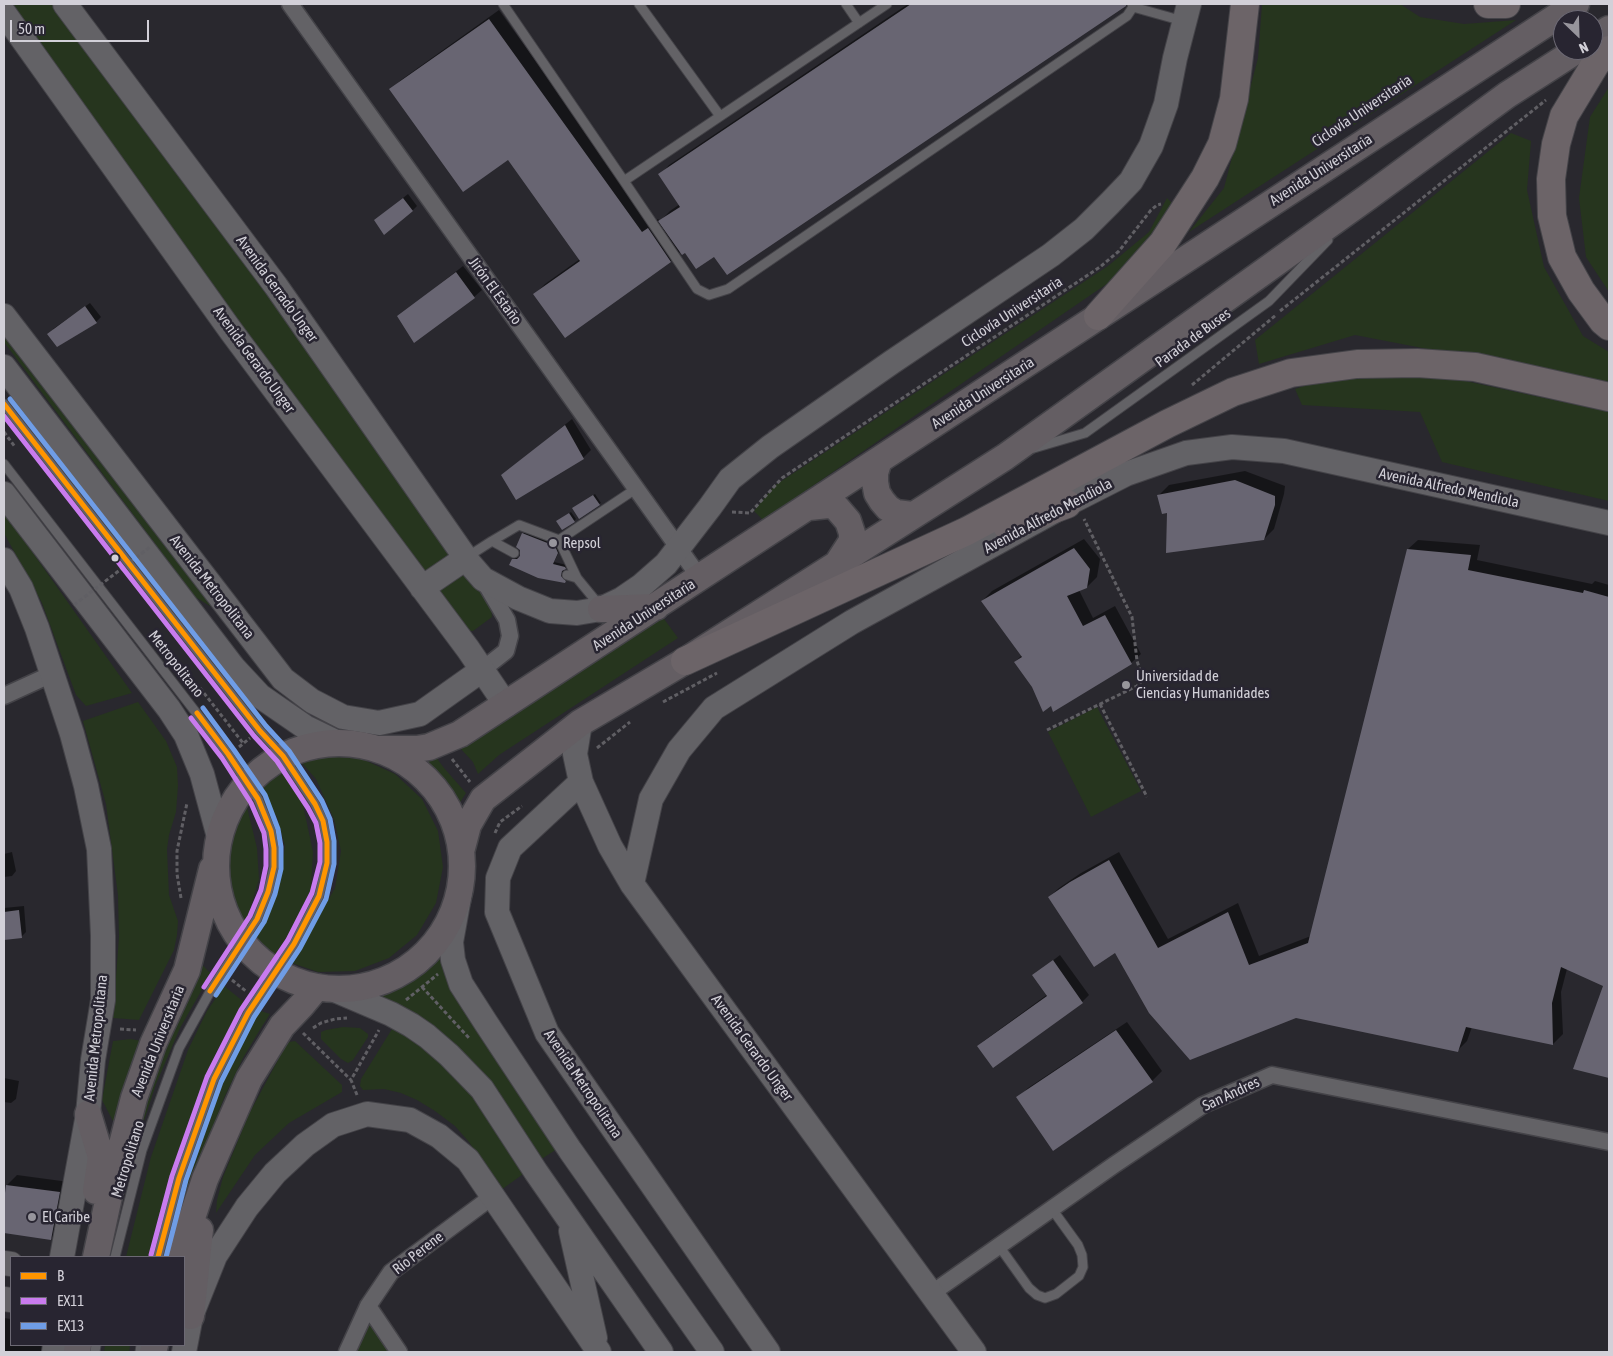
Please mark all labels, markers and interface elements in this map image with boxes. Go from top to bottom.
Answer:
scale bar [12,10,151,42]
north arrow [1553,10,1603,60]
text: 50 m [18,20,45,37]
text: N [1577,39,1591,57]
street label: Ciclovía Universitaria [1309,71,1415,151]
street label: Avenida Universitaria [1266,130,1376,210]
street label: Avenida Gerrado Unger [232,232,322,346]
street label: Jirón El Estaño [465,254,525,328]
street label: Ciclovía Universitaria [958,273,1066,351]
street label: Avenida Gerardo Unger [209,303,299,417]
street label: Parada de Buses [1152,305,1234,371]
street label: Avenida Universitaria [928,353,1038,433]
street label: Avenida Alfredo Mendiola [1377,464,1521,512]
street label: Avenida Alfredo Mendiola [981,475,1115,557]
street label: Avenida Metropolitana [166,531,258,643]
place label: Repsol [563,534,601,552]
marker: Repsol [547,537,559,549]
unlabelled marker [110,553,120,563]
street label: Avenida Universitaria [589,575,699,655]
street label: Metropolitano [144,627,208,701]
place label: Universidad de Ciencias y Humanidades [1136,667,1270,702]
marker: Universidad de Ciencias y Humanidades [1120,679,1132,691]
street label: Avenida Metropolitana [80,974,112,1102]
street label: Avenida Universitaria [127,983,189,1099]
street label: Avenida Gerardo Unger [707,991,797,1105]
street label: Avenida Metropolitana [540,1026,626,1142]
street label: San Andres [1200,1073,1262,1115]
street label: Metropolitano [108,1118,148,1200]
place label: El Caribe [42,1208,90,1226]
marker: El Caribe [26,1211,38,1223]
street label: Río Perene [389,1228,447,1278]
legend [10,1256,185,1346]
text: B [57,1267,64,1284]
text: EX11 [57,1292,84,1309]
text: EX13 [57,1317,84,1334]

